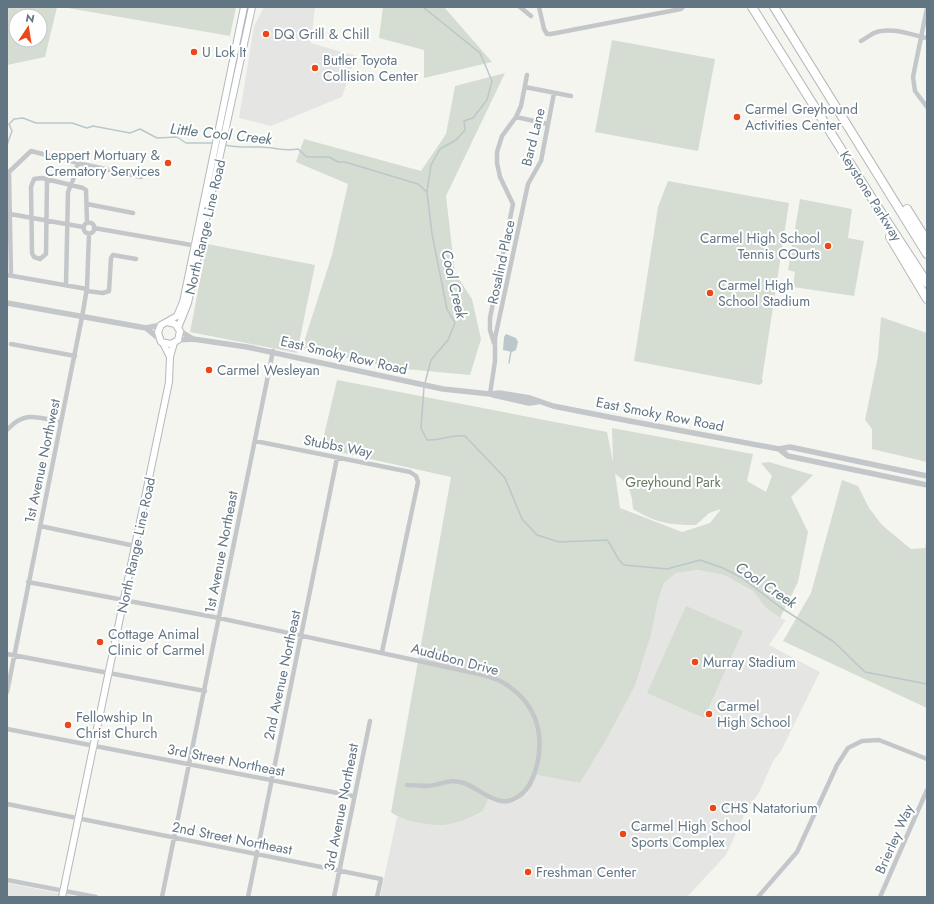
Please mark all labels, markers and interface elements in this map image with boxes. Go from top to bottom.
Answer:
north arrow [8,8,48,48]
text: N [24,9,36,27]
place label: DQ Grill & Chill [274,24,369,44]
marker: DQ Grill & Chill [261,29,271,39]
place label: U Lok It [202,42,247,62]
marker: U Lok It [189,47,199,57]
place label: Butler Toyota Collision Center [323,50,419,86]
marker: Butler Toyota Collision Center [310,63,320,73]
place label: Carmel Greyhound Activities Center [745,99,858,135]
street label: Bard Lane [516,106,550,168]
marker: Carmel Greyhound Activities Center [732,112,742,122]
water label: Little Cool Creek [169,118,274,150]
place label: Leppert Mortuary & Crematory Services [45,145,161,181]
street label: Keystone Parkway [835,147,907,246]
street label: North Range Line Road [180,157,230,297]
marker: Leppert Mortuary & Crematory Services [163,158,173,168]
street label: Rosalind Place [482,218,520,306]
place label: Carmel High School Tennis COurts [700,228,820,264]
marker: Carmel High School Tennis COurts [823,241,833,251]
water label: Cool Creek [435,247,473,321]
place label: Carmel High School Stadium [718,275,810,311]
marker: Carmel High School Stadium [705,288,715,298]
street label: East Smoky Row Road [279,331,409,379]
place label: Carmel Wesleyan [217,360,320,380]
marker: Carmel Wesleyan [204,365,214,375]
street label: East Smoky Row Road [594,392,726,436]
street label: 1st Avenue Northwest [19,396,65,525]
street label: Stubbs Way [302,430,375,463]
park label: Greyhound Park [625,472,722,492]
street label: North Range Line Road [112,475,160,615]
street label: 1st Avenue Northeast [199,488,243,615]
water label: Cool Creek [731,556,802,614]
street label: 2nd Avenue Northeast [258,608,306,742]
place label: Cottage Animal Clinic of Carmel [108,624,205,660]
marker: Cottage Animal Clinic of Carmel [95,637,105,647]
street label: Audubon Drive [409,638,501,680]
place label: Murray Stadium [703,652,796,672]
marker: Murray Stadium [690,657,700,667]
place label: Carmel High School [717,696,790,732]
place label: Fellowship In Christ Church [76,707,158,743]
marker: Carmel High School [704,709,714,719]
marker: Fellowship In Christ Church [63,720,73,730]
street label: 3rd Street Northeast [166,739,287,781]
street label: 3rd Avenue Northeast [319,741,363,872]
place label: CHS Natatorium [721,798,818,818]
street label: Brierley Way [870,800,919,877]
marker: CHS Natatorium [708,803,718,813]
place label: Carmel High School Sports Complex [631,816,751,852]
street label: 2nd Street Northeast [170,817,294,860]
marker: Carmel High School Sports Complex [618,829,628,839]
place label: Freshman Center [536,862,636,882]
marker: Freshman Center [523,867,533,877]

